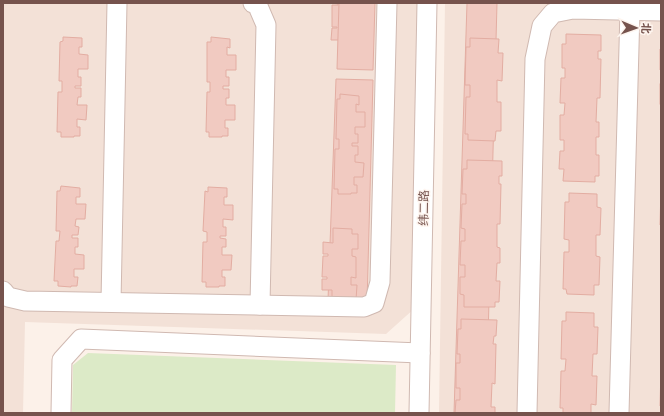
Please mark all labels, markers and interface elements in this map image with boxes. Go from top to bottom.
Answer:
north arrow [616,8,656,48]
text: 北 [640,23,653,34]
street label: 纬二路 [416,190,430,226]

